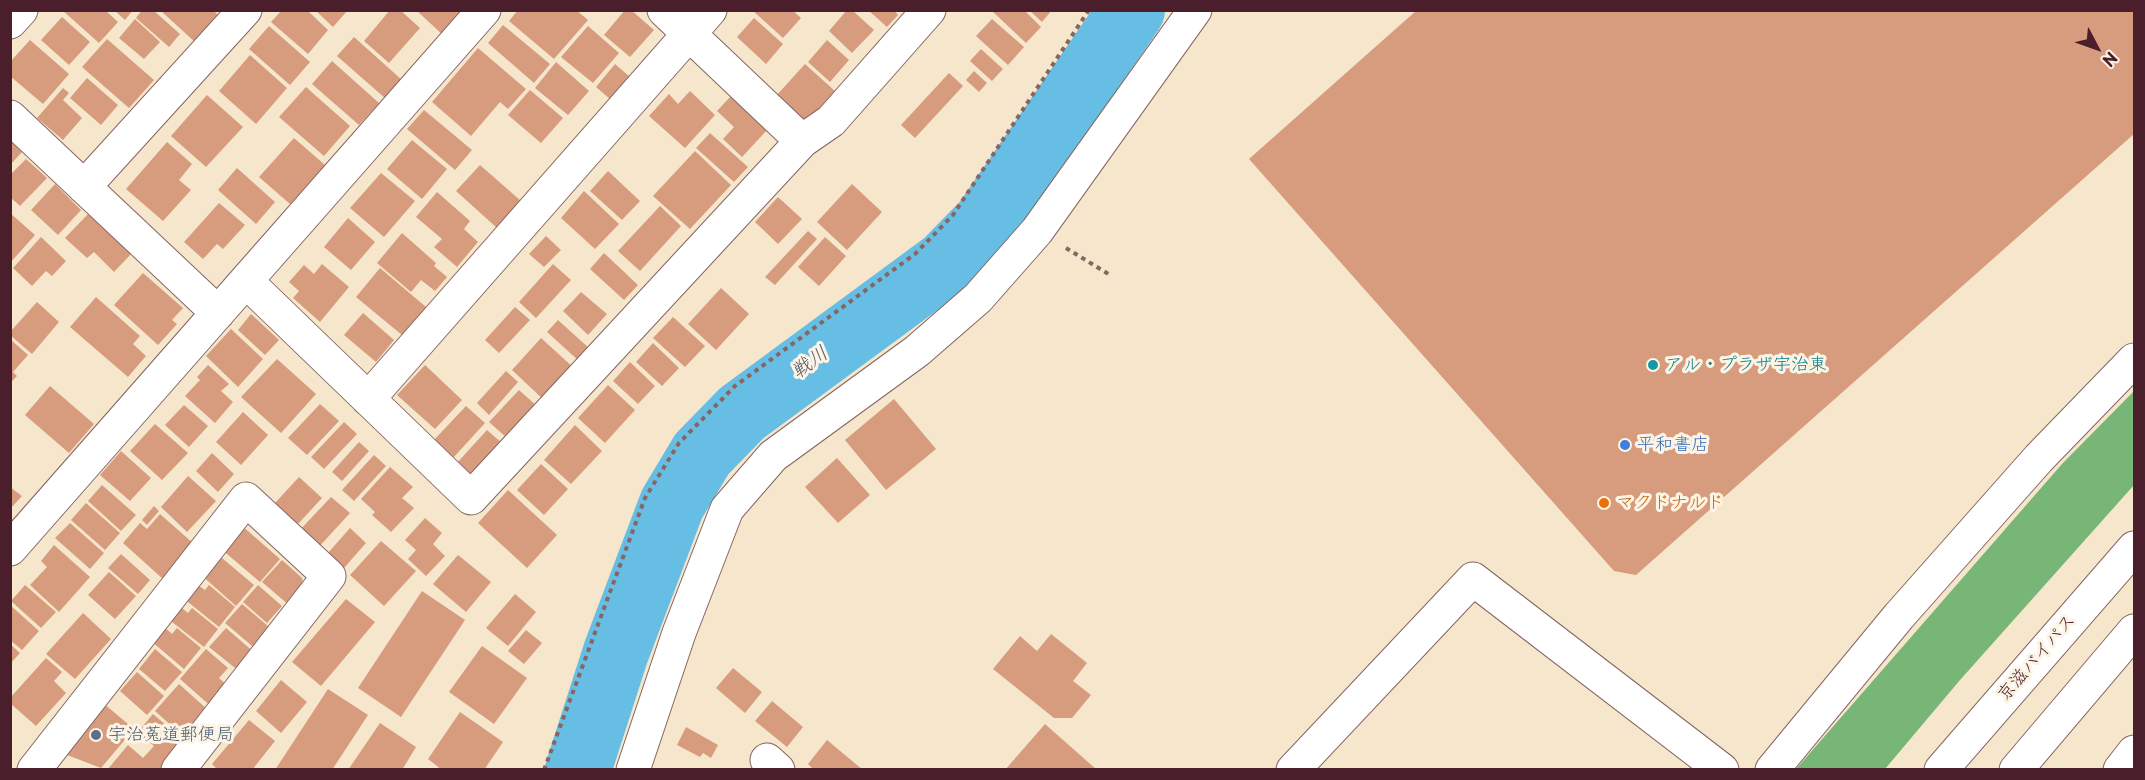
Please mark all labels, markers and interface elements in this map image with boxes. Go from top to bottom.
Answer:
north arrow [2067,18,2127,78]
text: N [2097,47,2124,72]
water label: 戦川 [787,342,833,384]
place label: アル・プラザ宇治東 [1665,354,1827,376]
marker: アル・プラザ宇治東 [1646,358,1660,372]
place label: 平和書店 [1637,434,1709,456]
marker: 平和書店 [1618,438,1632,452]
place label: マクドナルド [1616,492,1724,514]
marker: マクドナルド [1597,496,1611,510]
street label: 京滋バイパス [1993,610,2081,706]
place label: 宇治菟道郵便局 [108,724,234,746]
marker: 宇治菟道郵便局 [89,728,103,742]

